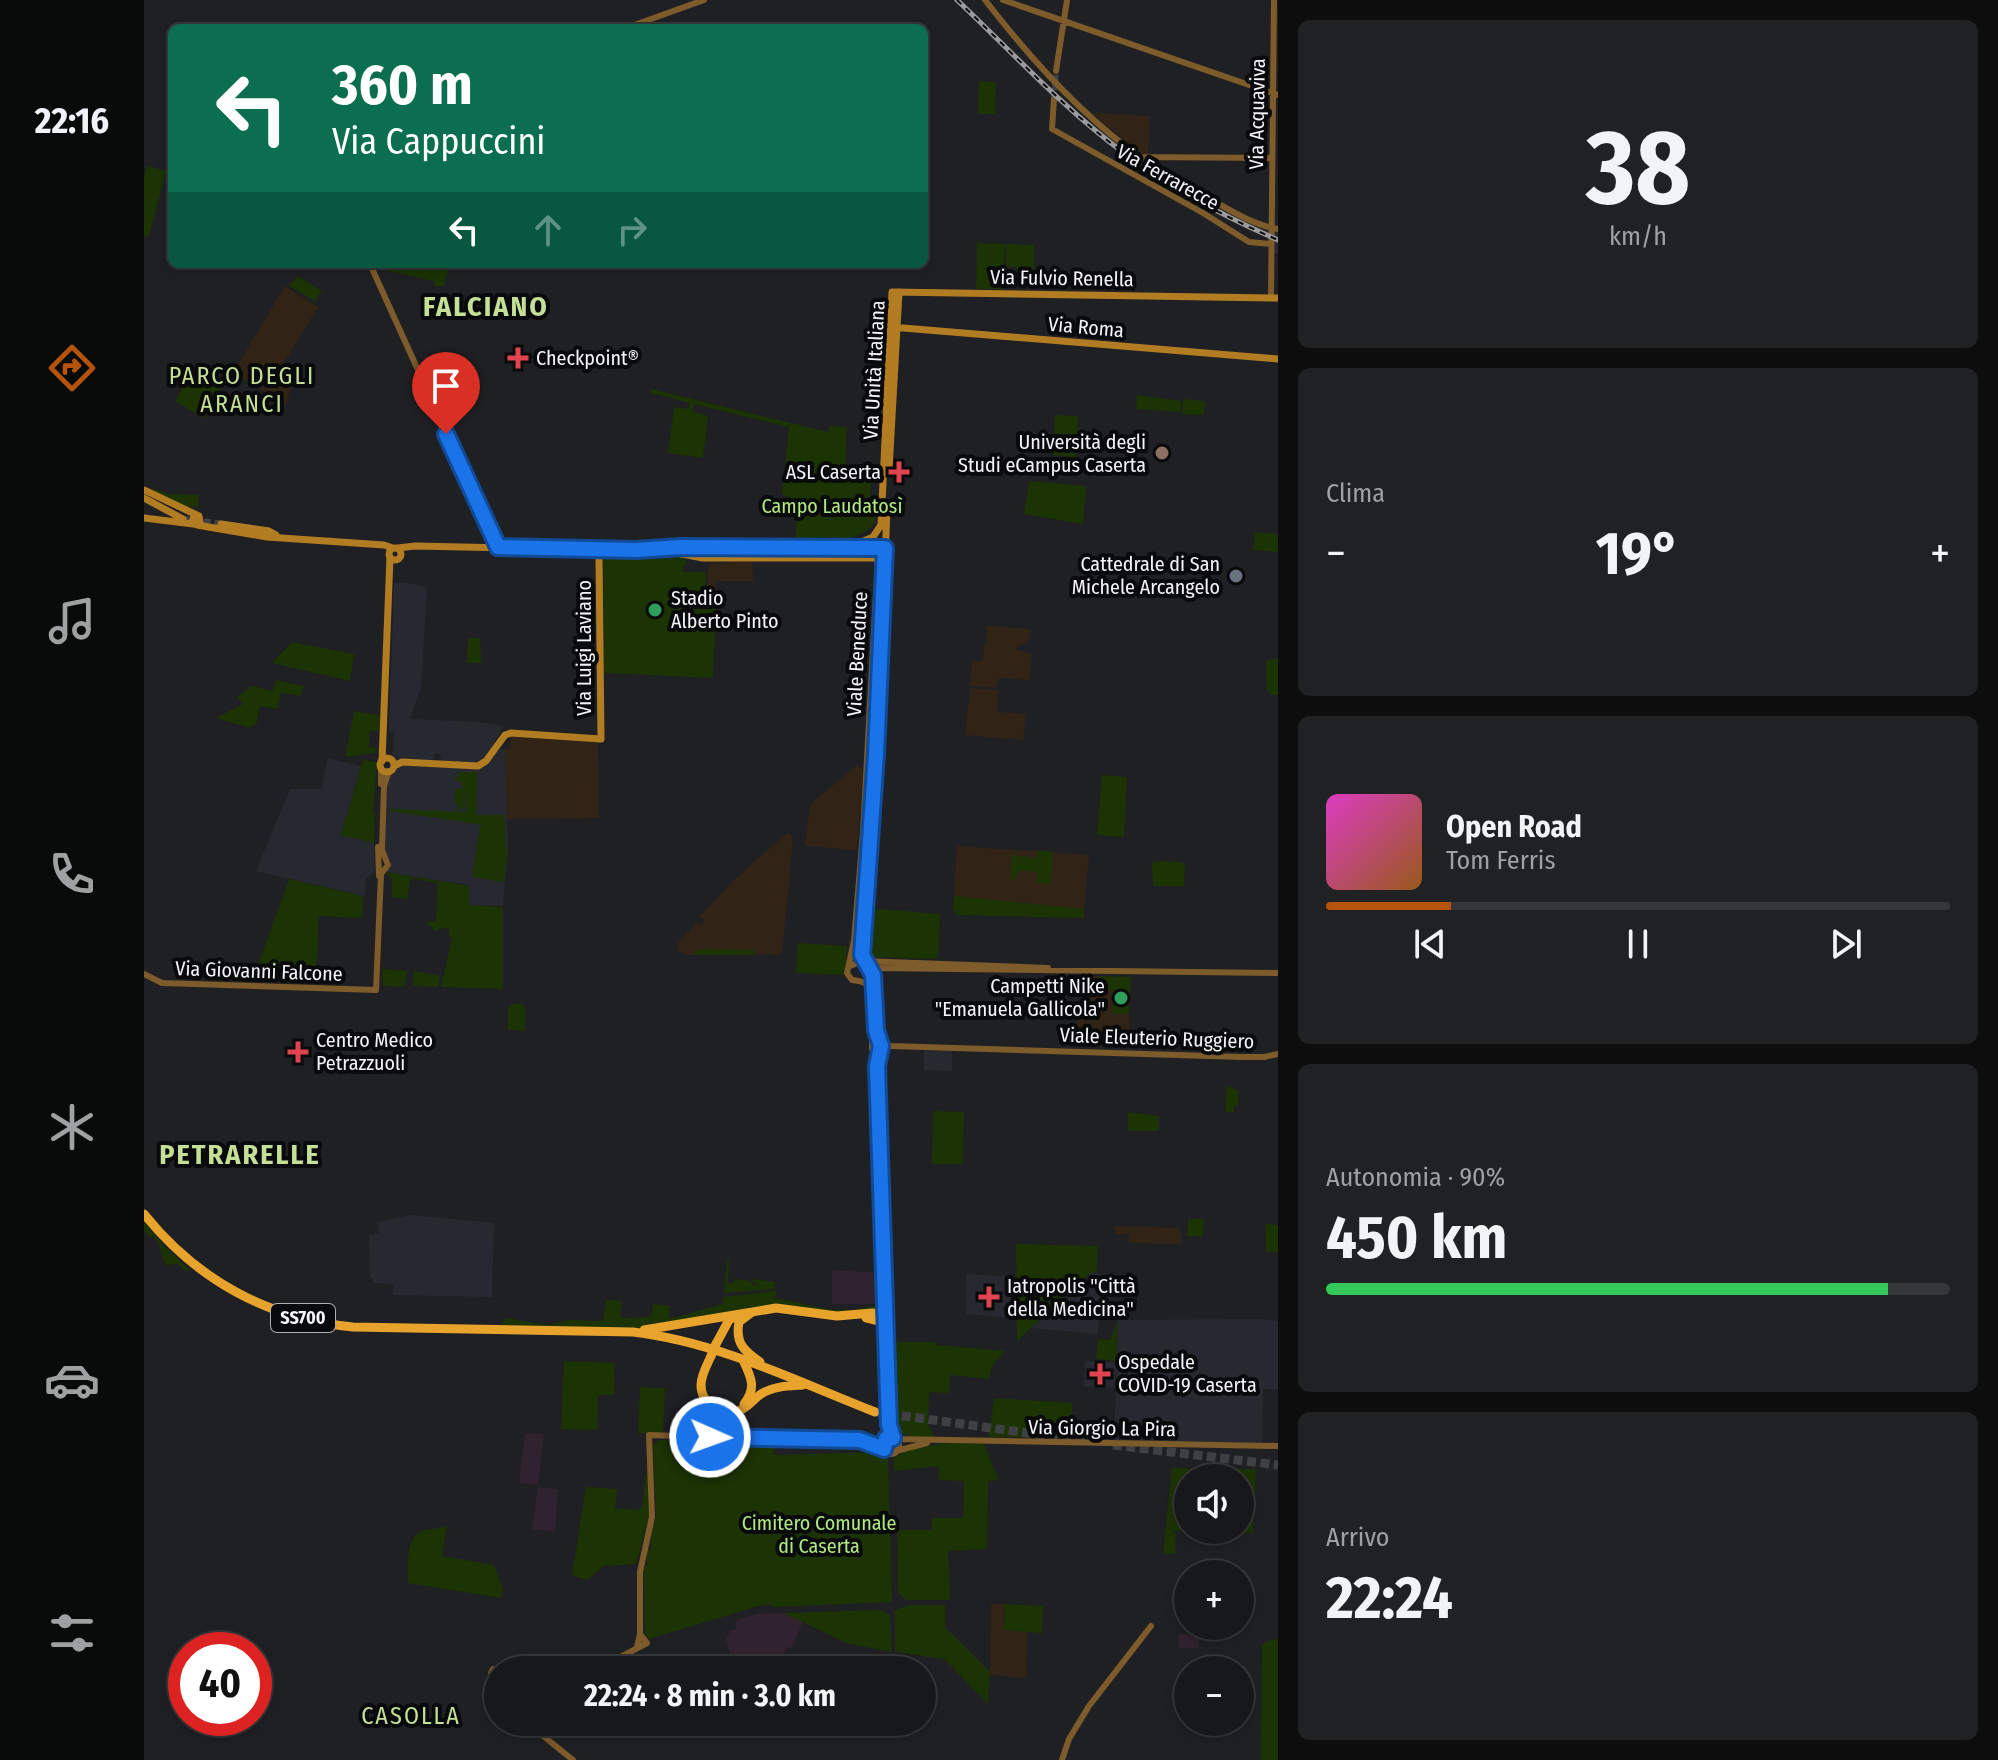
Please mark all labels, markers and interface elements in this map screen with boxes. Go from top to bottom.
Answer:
text: 360 m [332,52,473,119]
icon: left [200,56,304,160]
street label: Via Acquaviva [1244,58,1270,170]
text: 22:16 [35,99,109,143]
text: 38 [1586,106,1690,231]
text: Via Cappuccini [332,120,545,164]
street label: Via Ferrarecce [1113,139,1223,215]
icon: left [442,208,486,252]
icon: ahead [526,208,570,252]
icon: right [610,208,654,252]
text: km/h [1609,221,1667,252]
street label: Via Fulvio Renella [990,265,1134,291]
district label: FALCIANO [423,290,549,323]
street label: Via Unità Italiana [858,300,890,440]
street label: Via Roma [1047,312,1125,342]
icon: directions [44,340,100,396]
place label: Checkpoint® [536,346,639,370]
marker: Checkpoint® [507,347,529,369]
pin [412,352,480,434]
district label: PARCO DEGLI ARANCI [169,362,315,418]
icon: arrive [424,364,468,408]
place label: Università degli Studi eCampus Caserta [958,430,1146,477]
marker: Università degli Studi eCampus Caserta [1153,444,1171,462]
place label: ASL Caserta [786,460,881,484]
marker: ASL Caserta [888,461,910,483]
text: Clima [1326,478,1385,509]
park label: Campo Laudatosì [762,494,902,518]
text: 19° [1596,518,1680,590]
text: − [1326,527,1346,580]
text: + [1930,527,1950,580]
place label: Cattedrale di San Michele Arcangelo [1072,552,1220,599]
marker: Cattedrale di San Michele Arcangelo [1227,567,1245,585]
street label: Via Luigi Laviano [572,580,596,716]
place label: Stadio Alberto Pinto [671,586,779,633]
street label: Viale Beneduce [842,591,872,717]
icon: music [44,593,100,649]
marker: Stadio Alberto Pinto [646,601,664,619]
text: Open Road [1446,809,1582,845]
text: Tom Ferris [1446,845,1556,876]
icon: phone [44,846,100,902]
icon: previous [1408,922,1452,966]
icon: pause [1616,922,1660,966]
icon: next [1824,922,1868,966]
street label: Via Giovanni Falcone [175,956,343,986]
place label: Campetti Nike "Emanuela Gallicola" [935,974,1105,1021]
marker: Campetti Nike "Emanuela Gallicola" [1112,989,1130,1007]
street label: Viale Eleuterio Ruggiero [1059,1023,1255,1053]
place label: Centro Medico Petrazzuoli [316,1028,433,1075]
marker: Centro Medico Petrazzuoli [287,1041,309,1063]
icon: climate [44,1099,100,1155]
district label: PETRARELLE [159,1138,321,1171]
text: Autonomia · 90% [1326,1162,1505,1193]
text: 450 km [1326,1202,1507,1274]
place label: Iatropolis "Città della Medicina" [1007,1274,1136,1321]
marker: Iatropolis "Città della Medicina" [978,1286,1000,1308]
road number: SS700 [271,1304,335,1332]
place label: Ospedale COVID-19 Caserta [1118,1350,1257,1397]
icon: car [44,1352,100,1408]
marker: Ospedale COVID-19 Caserta [1089,1363,1111,1385]
position arrow [668,1395,752,1479]
street label: Via Giorgio La Pira [1028,1415,1176,1441]
map controls [1174,1464,1254,1736]
button: sound [1174,1464,1254,1544]
park label: Cimitero Comunale di Caserta [742,1511,896,1558]
text: Arrivo [1326,1522,1390,1553]
button: + [1174,1560,1254,1640]
text: 22:24 [1326,1562,1453,1634]
icon: filters [44,1605,100,1661]
speed limit sign: 40 [168,1632,272,1736]
button: − [1174,1656,1254,1736]
text: 22:24 · 8 min · 3.0 km [584,1678,836,1714]
district label: CASOLLA [361,1702,461,1730]

